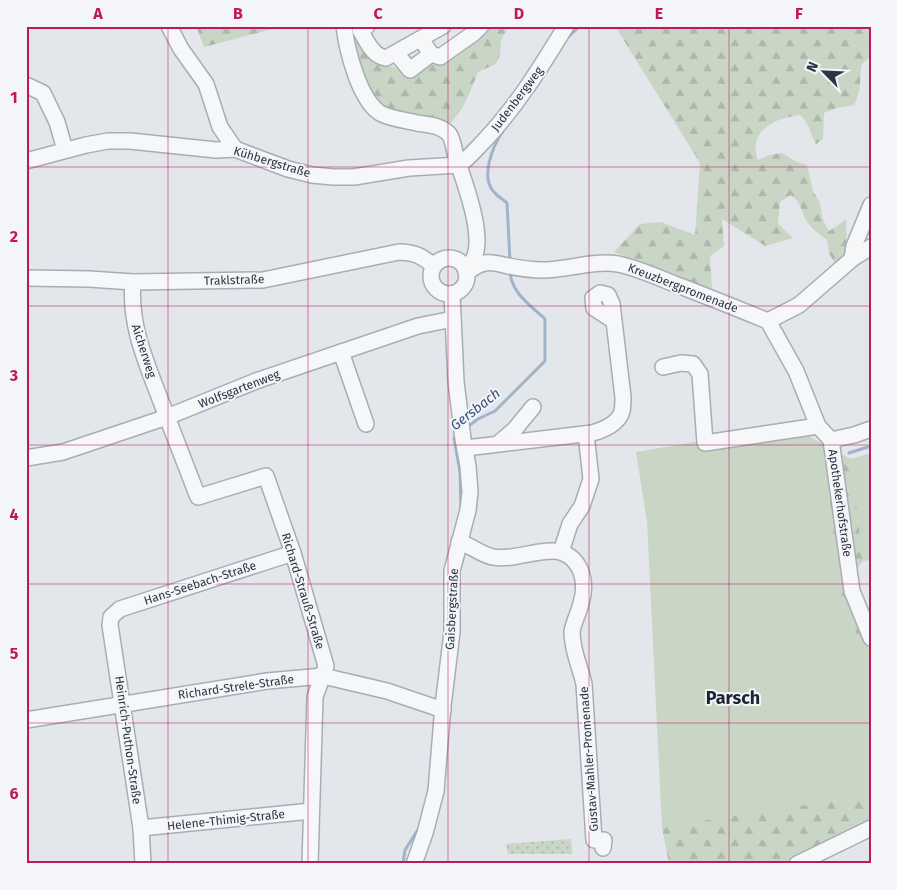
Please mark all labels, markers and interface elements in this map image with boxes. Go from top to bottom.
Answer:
text: A [92,4,103,23]
text: B [233,4,243,23]
text: C [373,4,383,23]
text: D [514,4,524,23]
text: E [655,4,663,23]
text: F [795,4,803,23]
north arrow [800,48,850,98]
text: N [803,59,822,75]
street label: Judenbergweg [488,63,546,134]
text: 1 [10,88,18,107]
street label: Kühbergstraße [232,144,312,180]
text: 2 [10,227,18,246]
street label: Kreuzbergpromenade [626,261,740,315]
street label: Traklstraße [203,272,265,288]
street label: Aicherweg [129,322,159,380]
text: 3 [9,366,18,385]
street label: Wolfsgartenweg [196,367,282,411]
water label: Gersbach [447,385,504,434]
street label: Apothekerhofstraße [826,448,854,558]
text: 4 [9,505,19,524]
street label: Richard-Strauß-Straße [279,531,327,651]
street label: Hans-Seebach-Straße [142,558,258,608]
street label: Gaisbergstraße [443,568,461,650]
text: 5 [10,644,19,663]
street label: Richard-Strele-Straße [177,672,295,702]
street label: Heinrich-Puthon-Straße [112,675,144,805]
street label: Gustav-Mahler-Promenade [577,686,601,832]
district label: Parsch [706,687,760,709]
text: 6 [9,784,19,803]
street label: Helene-Thimig-Straße [166,807,286,833]

